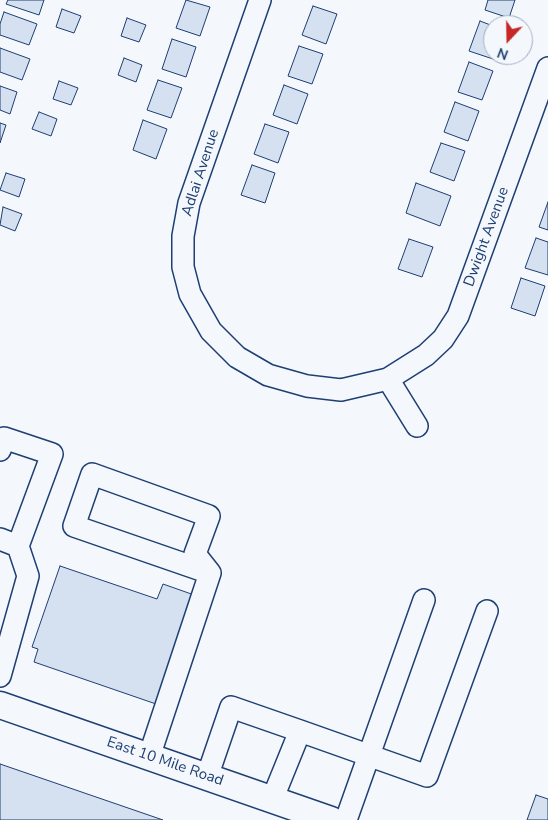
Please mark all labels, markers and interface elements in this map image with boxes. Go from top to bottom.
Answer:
north arrow [483,15,533,65]
text: N [495,43,511,64]
street label: Adlai Avenue [178,127,224,219]
street label: Dwight Avenue [461,185,513,289]
street label: East 10 Mile Road [104,734,226,790]

